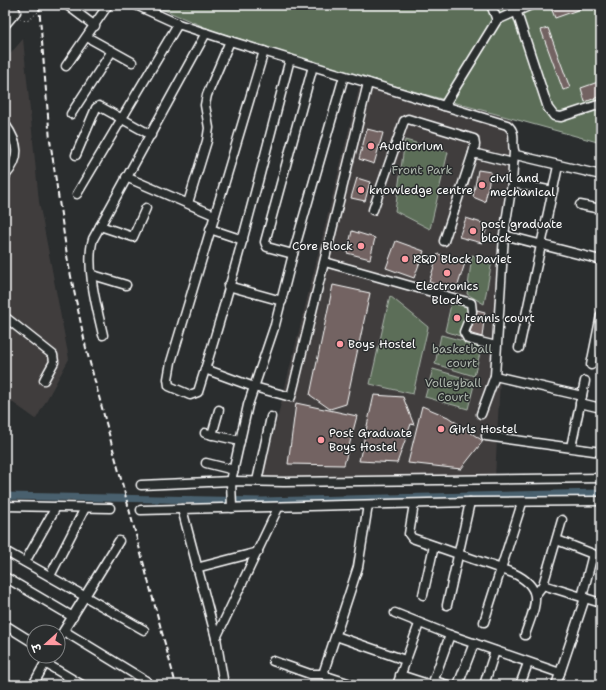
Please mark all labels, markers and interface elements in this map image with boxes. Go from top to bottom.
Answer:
place label: Auditorium [379,138,443,154]
marker: Auditorium [366,141,376,151]
park label: Front Park [392,162,453,178]
place label: civil and mechanical [490,170,555,200]
marker: civil and mechanical [477,180,487,190]
place label: knowledge centre [369,182,473,198]
marker: knowledge centre [356,185,366,195]
place label: post graduate block [481,216,563,246]
marker: post graduate block [468,226,478,236]
place label: Core Block [292,238,353,254]
marker: Core Block [356,241,366,251]
place label: R&D Block Daviet [413,251,512,267]
marker: R&D Block Daviet [400,254,410,264]
marker: Electronics Block [442,268,452,278]
place label: Electronics Block [416,278,479,308]
place label: tennis court [465,310,535,326]
marker: tennis court [452,313,462,323]
place label: Boys Hostel [348,336,416,352]
marker: Boys Hostel [335,339,345,349]
park label: basketball court [432,341,492,371]
park label: Volleyball Court [425,375,482,405]
place label: Girls Hostel [449,421,517,437]
marker: Girls Hostel [436,424,446,434]
place label: Post Graduate Boys Hostel [329,425,413,455]
marker: Post Graduate Boys Hostel [316,435,326,445]
north arrow [26,624,66,664]
text: उ [28,640,46,654]

